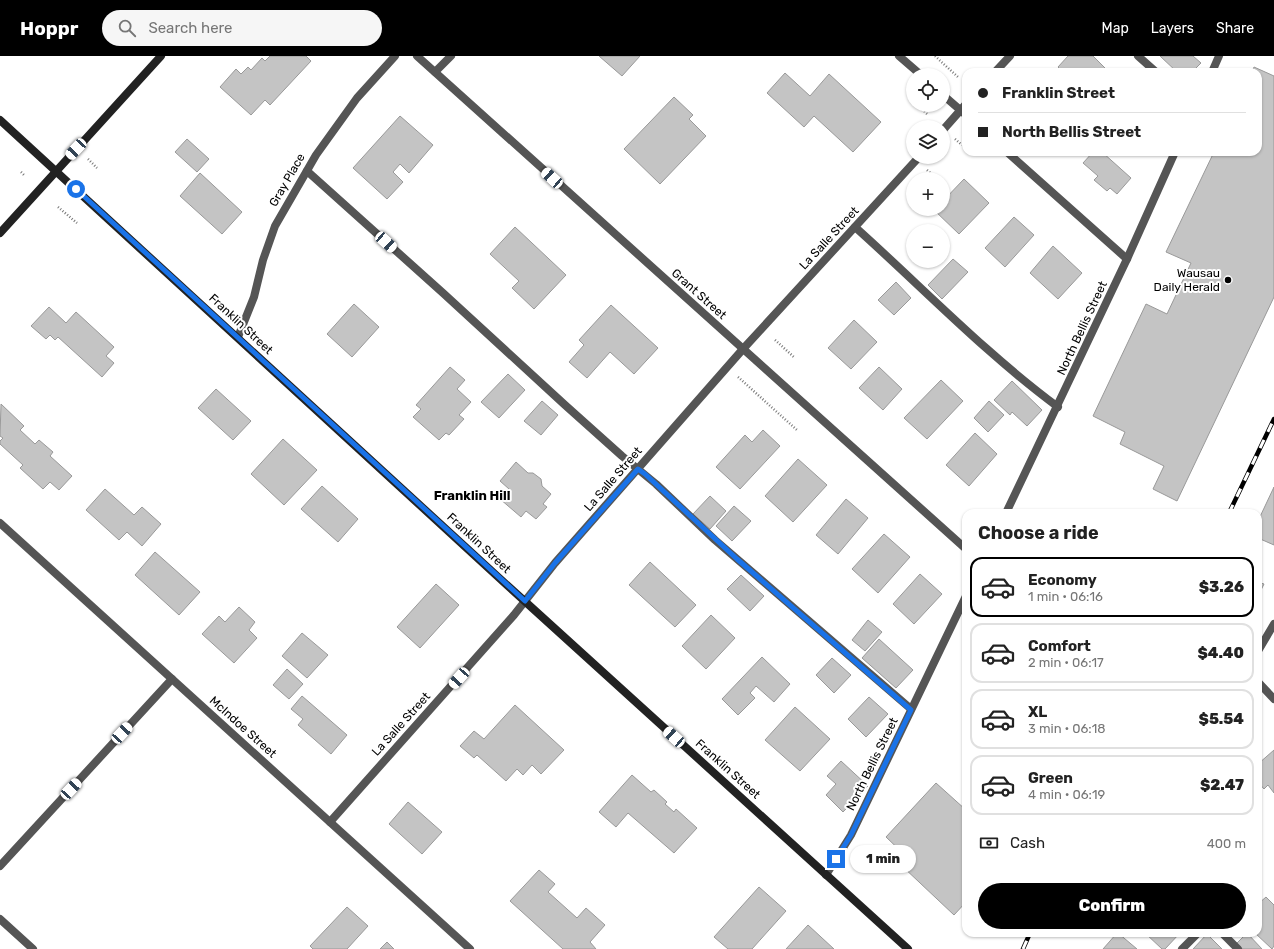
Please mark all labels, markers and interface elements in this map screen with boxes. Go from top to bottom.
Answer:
search box [102,10,382,46]
text: Hoppr [20,17,78,40]
icon: search [116,17,138,39]
text: Search here [148,19,233,37]
text: Map [1102,20,1129,37]
text: Layers [1151,20,1194,37]
text: Share [1216,20,1254,37]
map controls [906,68,950,268]
button: locate [906,68,950,112]
text: Franklin Street [1002,84,1115,102]
button: layers [906,120,950,164]
text: North Bellis Street [1002,123,1141,141]
car [63,136,89,162]
street label: Gray Place [266,151,308,209]
car [539,166,565,190]
button: + [906,172,950,216]
route start [67,180,85,198]
street label: La Salle Street [796,204,862,272]
button: − [906,224,950,268]
car [373,230,399,254]
street label: Grant Street [669,266,729,322]
place label: Wausau Daily Herald [1154,266,1220,294]
marker: Wausau Daily Herald [1223,275,1233,285]
street label: North Bellis Street [1054,279,1110,377]
street label: Franklin Street [206,291,276,357]
street label: La Salle Street [581,444,645,514]
district label: Franklin Hill [434,488,510,503]
street label: Franklin Street [444,510,514,576]
text: Choose a ride [978,522,1099,544]
icon: car [980,569,1016,605]
text: Economy [1028,571,1097,589]
text: $3.26 [1199,578,1244,596]
text: 1 min · 06:16 [1028,589,1103,604]
icon: car [980,635,1016,671]
text: Comfort [1028,637,1091,655]
text: $4.40 [1198,644,1244,662]
text: 2 min · 06:17 [1028,655,1104,670]
car [447,665,471,691]
street label: La Salle Street [369,689,433,759]
street label: McIndoe Street [207,693,280,761]
icon: car [980,701,1016,737]
text: XL [1028,703,1047,721]
text: $5.54 [1199,710,1244,728]
street label: North Bellis Street [843,715,901,813]
car [109,720,135,746]
text: 3 min · 06:18 [1028,721,1106,736]
car [661,725,687,749]
street label: Franklin Street [693,736,763,802]
icon: car [980,767,1016,803]
text: Green [1028,769,1073,787]
car [58,776,84,802]
text: $2.47 [1200,776,1244,794]
text: 4 min · 06:19 [1028,787,1105,802]
icon: cash [978,832,1000,854]
text: Cash [1010,834,1045,852]
text: 400 m [1207,836,1246,851]
callout: 1 min [850,845,916,873]
route end [827,850,845,868]
text: 1 min [866,851,900,866]
button: Confirm [978,883,1246,929]

